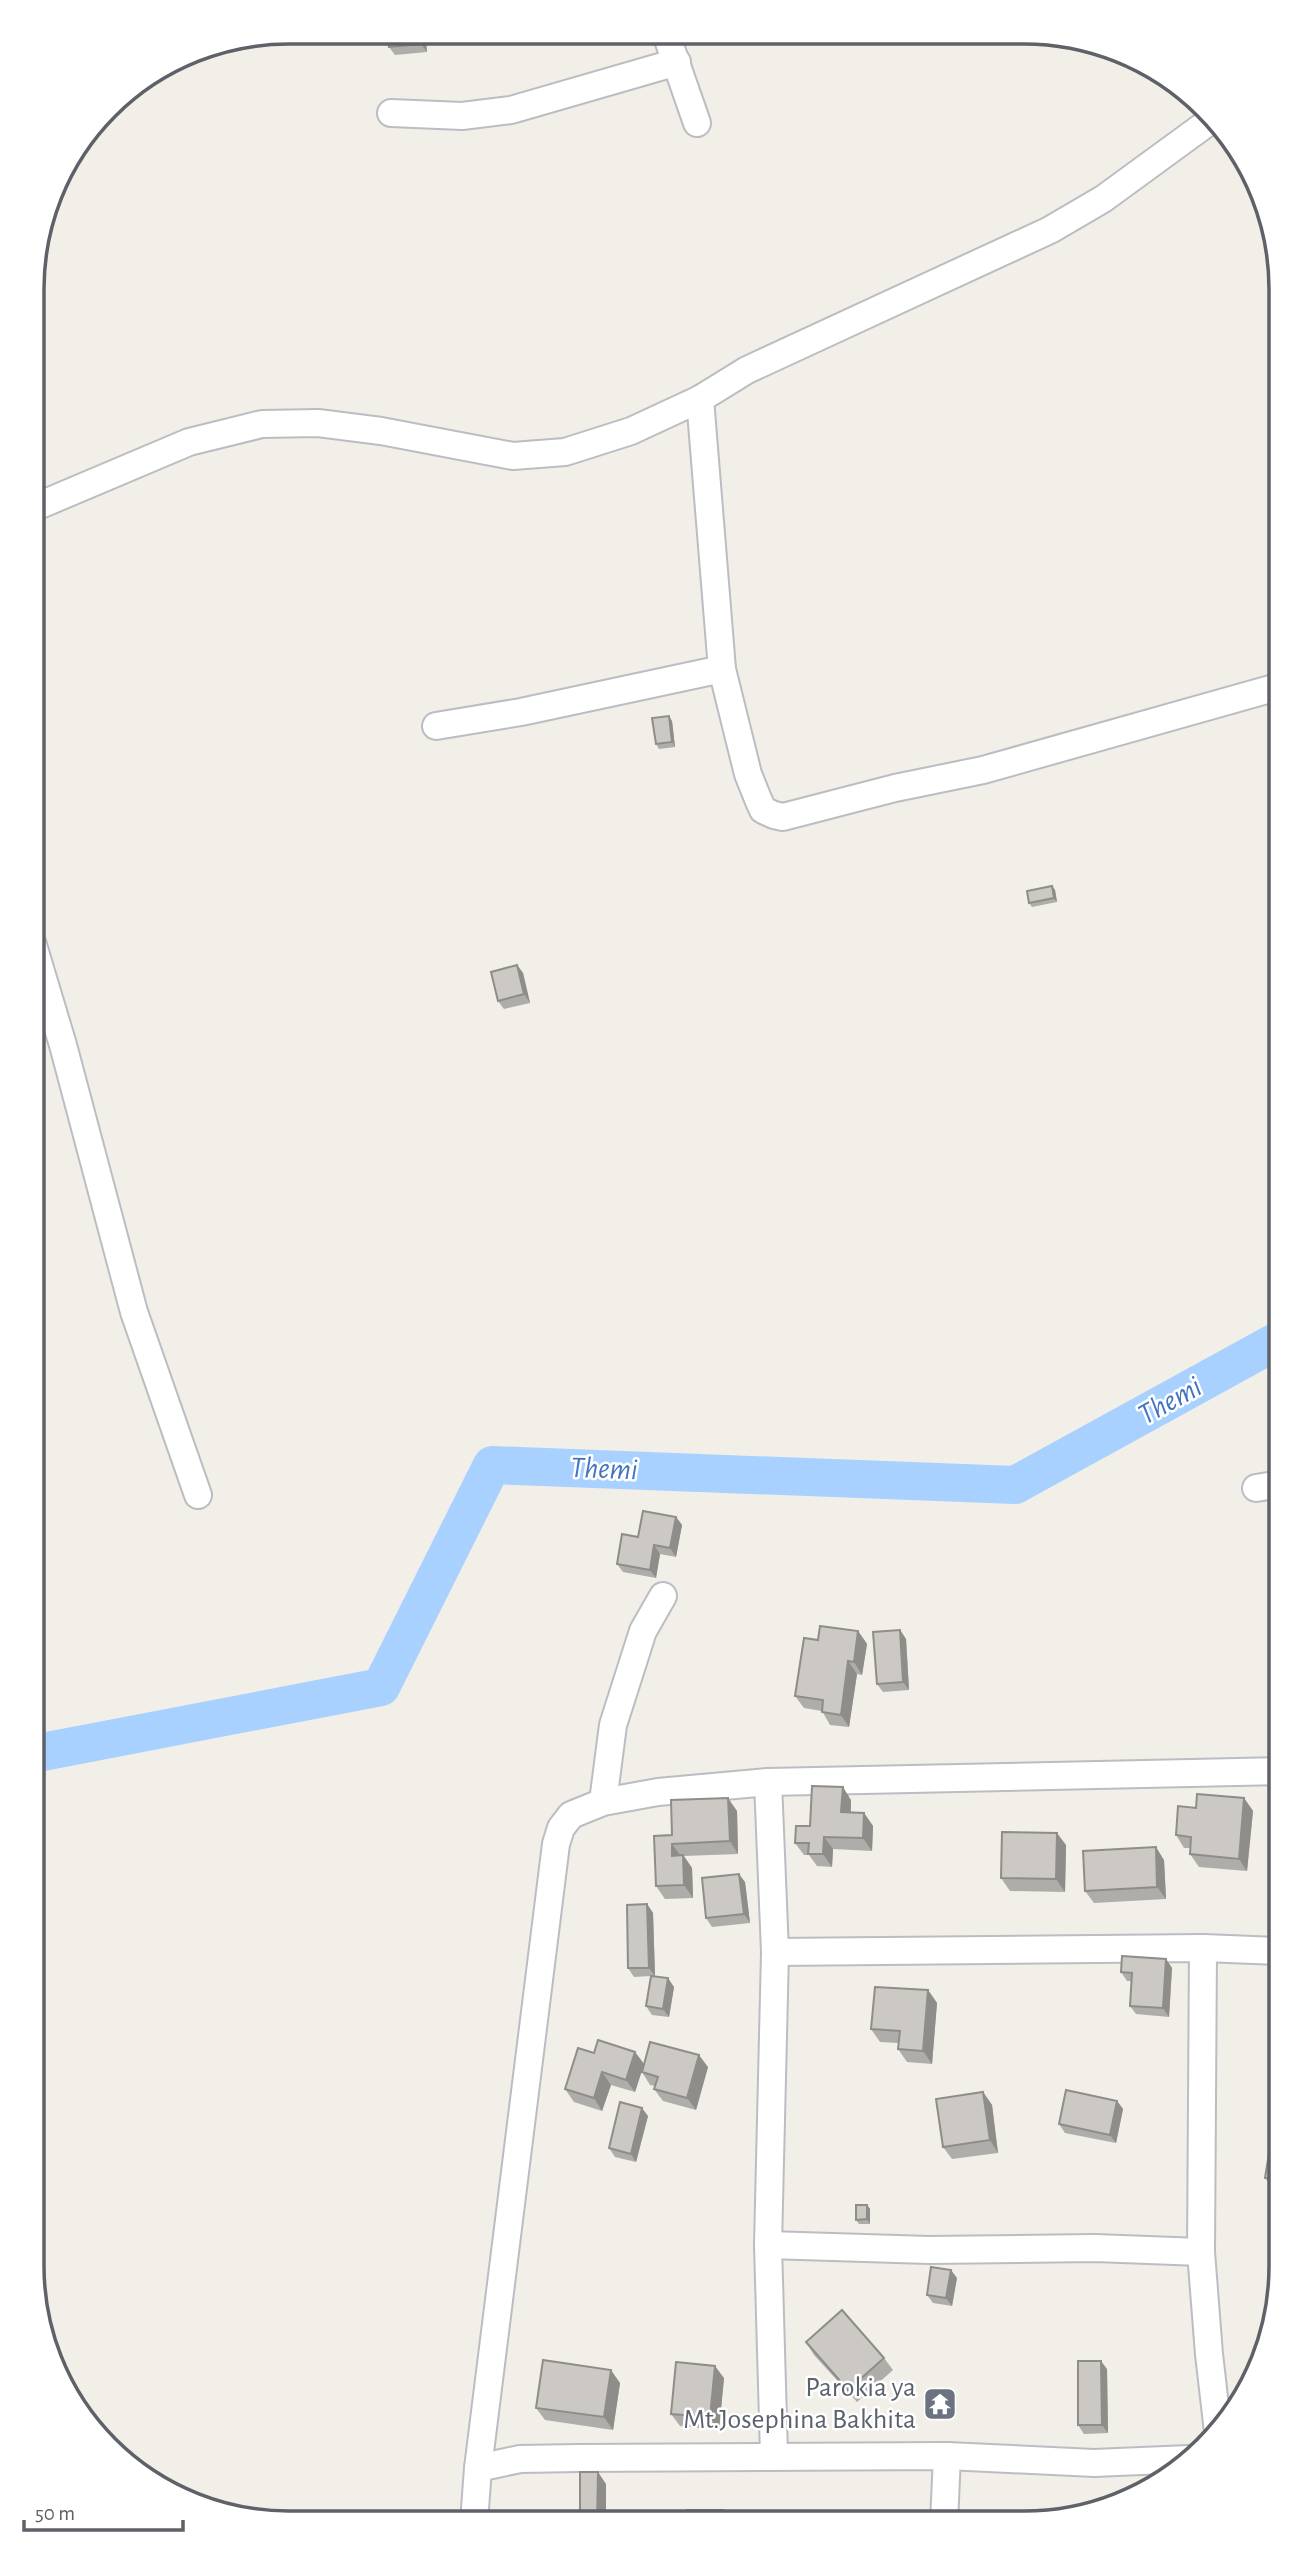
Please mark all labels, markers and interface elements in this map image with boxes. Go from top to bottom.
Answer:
water label: Themi [1133,1372,1207,1430]
water label: Themi [570,1453,638,1485]
place label: Parokia ya Mt.Josephina Bakhita [683,2374,916,2434]
temple icon: Parokia ya Mt.Josephina Bakhita [921,2385,959,2423]
scale bar [24,2488,184,2532]
text: 50 m [35,2503,75,2524]

